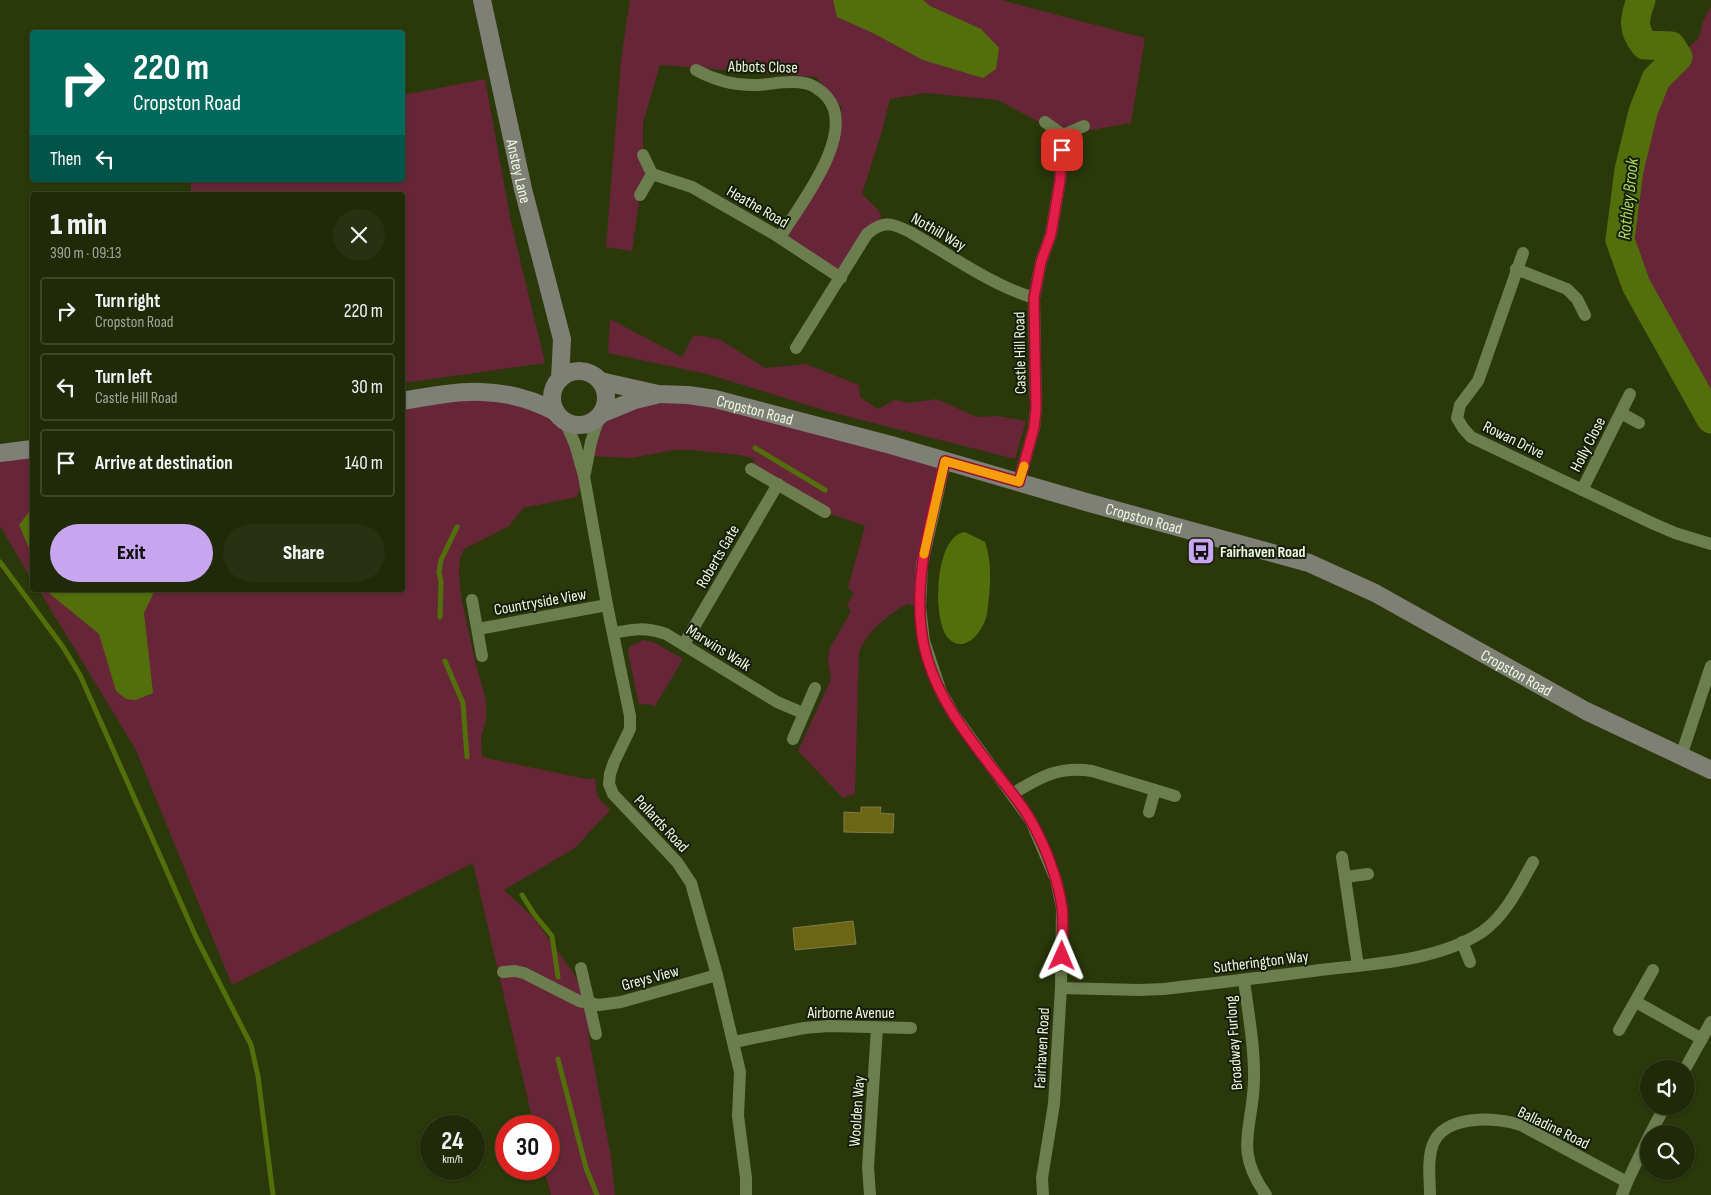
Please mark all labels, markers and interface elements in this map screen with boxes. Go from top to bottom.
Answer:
text: 220 m [133,47,209,90]
icon: right [50,50,115,115]
street label: Abbots Close [727,57,798,78]
text: Cropston Road [133,90,241,117]
pin [1041,129,1083,171]
icon: arrive [1048,136,1076,164]
street label: Anstey Lane [501,137,534,205]
icon: left [91,145,119,173]
text: Then [50,148,81,171]
water label: Rothley Brook [1614,156,1643,241]
street label: Heathe Road [723,182,791,233]
text: 1 min [50,207,107,243]
button: close [333,209,385,261]
street label: Nothill Way [907,209,969,256]
text: 390 m · 09:13 [50,244,122,263]
text: Turn right [95,290,160,313]
icon: right [52,297,80,325]
text: 220 m [344,300,383,323]
street label: Castle Hill Road [1010,312,1031,394]
text: Cropston Road [95,313,173,332]
text: Turn left [95,366,152,389]
icon: left [52,373,80,401]
text: 30 m [351,376,383,399]
text: Castle Hill Road [95,389,177,408]
street label: Cropston Road [714,392,795,430]
street label: Holly Close [1566,414,1610,475]
street label: Rowan Drive [1479,417,1547,463]
icon: arrive [52,449,80,477]
text: Arrive at destination [95,452,233,475]
text: 140 m [345,452,383,475]
street label: Cropston Road [1103,500,1184,539]
street label: Roberts Gate [693,522,744,592]
button: Exit [50,524,213,582]
button: Share [223,524,385,582]
bus stop icon: Fairhaven Road [1186,536,1216,566]
place label: Fairhaven Road [1220,543,1306,562]
street label: Countryside View [493,585,588,620]
street label: Marwins Walk [682,621,754,676]
street label: Cropston Road [1477,646,1555,701]
street label: Pollards Road [630,791,692,857]
position arrow [1035,929,1087,981]
street label: Sutherington Way [1213,947,1310,978]
street label: Greys View [620,962,681,995]
street label: Broadway Furlong [1222,995,1247,1091]
street label: Airborne Avenue [806,1004,895,1023]
street label: Fairhaven Road [1031,1007,1054,1089]
map controls [1640,1060,1695,1180]
button: sound [1640,1060,1695,1115]
street label: Woolden Way [846,1075,869,1147]
street label: Balladine Road [1514,1103,1592,1154]
speed limit sign: 30 [495,1115,560,1180]
button: search [1640,1125,1695,1180]
text: 24 [441,1126,464,1157]
text: km/h [442,1152,463,1167]

